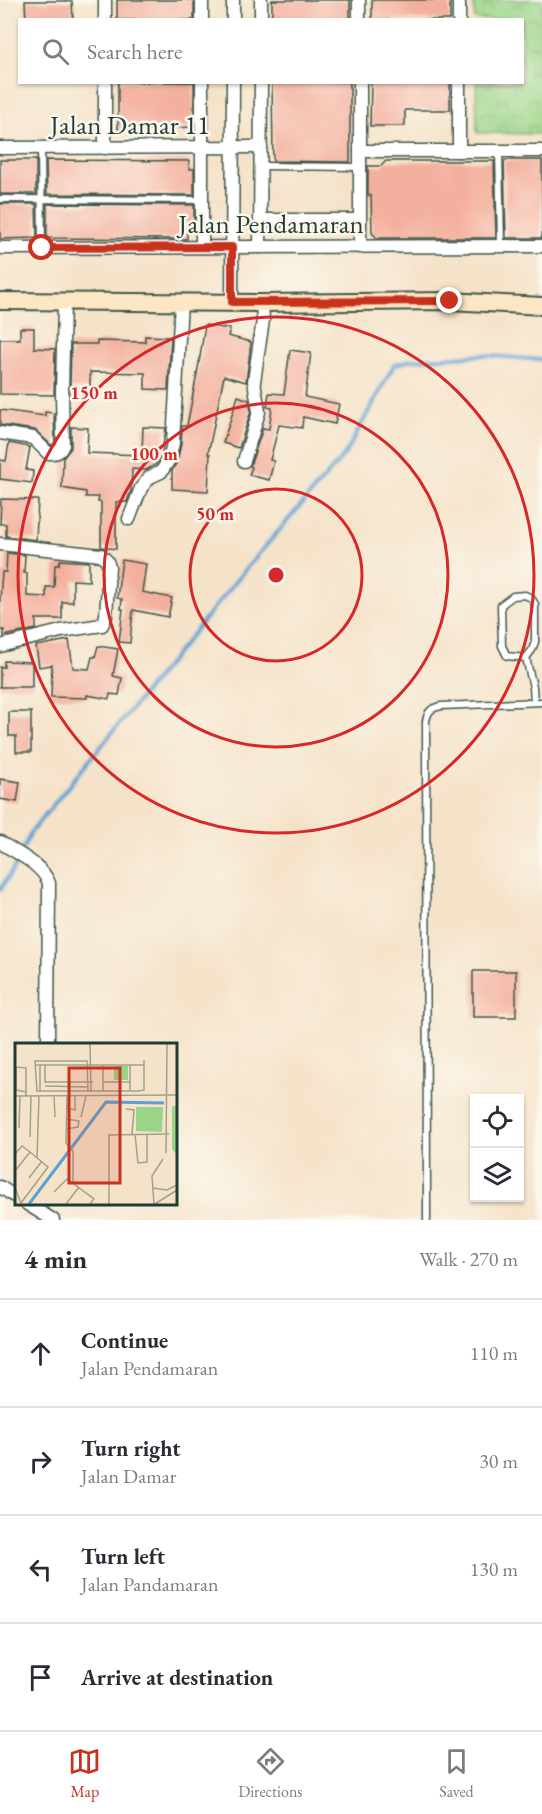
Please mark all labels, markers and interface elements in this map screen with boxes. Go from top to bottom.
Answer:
search box [18,18,524,84]
icon: search [39,35,72,68]
text: Search here [87,37,182,66]
street label: Jalan Damar 11 [48,107,210,142]
street label: Jalan Pendamaran [176,206,364,241]
route start [28,234,54,260]
route end [436,287,462,313]
text: 150 m [70,381,118,404]
text: 100 m [130,442,178,465]
text: 50 m [196,502,234,525]
centre of rings [266,565,286,585]
inset map [15,1043,177,1205]
map controls [470,1094,524,1202]
button: locate [470,1094,524,1148]
button: layers [470,1148,524,1202]
text: 4 min [24,1242,87,1276]
text: Walk · 270 m [419,1246,518,1272]
text: Continue [81,1326,168,1355]
icon: ahead [24,1337,57,1370]
text: 110 m [470,1340,518,1366]
text: Jalan Pendamaran [81,1355,218,1381]
text: Turn right [81,1434,180,1463]
icon: right [24,1445,57,1478]
text: 30 m [479,1448,518,1474]
text: Jalan Damar [81,1463,176,1489]
text: Turn left [81,1542,165,1571]
icon: left [24,1553,57,1586]
text: 130 m [470,1556,518,1582]
text: Jalan Pandamaran [81,1571,219,1597]
icon: arrive [24,1661,57,1694]
text: Arrive at destination [81,1663,273,1692]
tab: Map [68,1745,101,1802]
tab: Directions [238,1745,303,1802]
tab: Saved [439,1745,474,1802]

